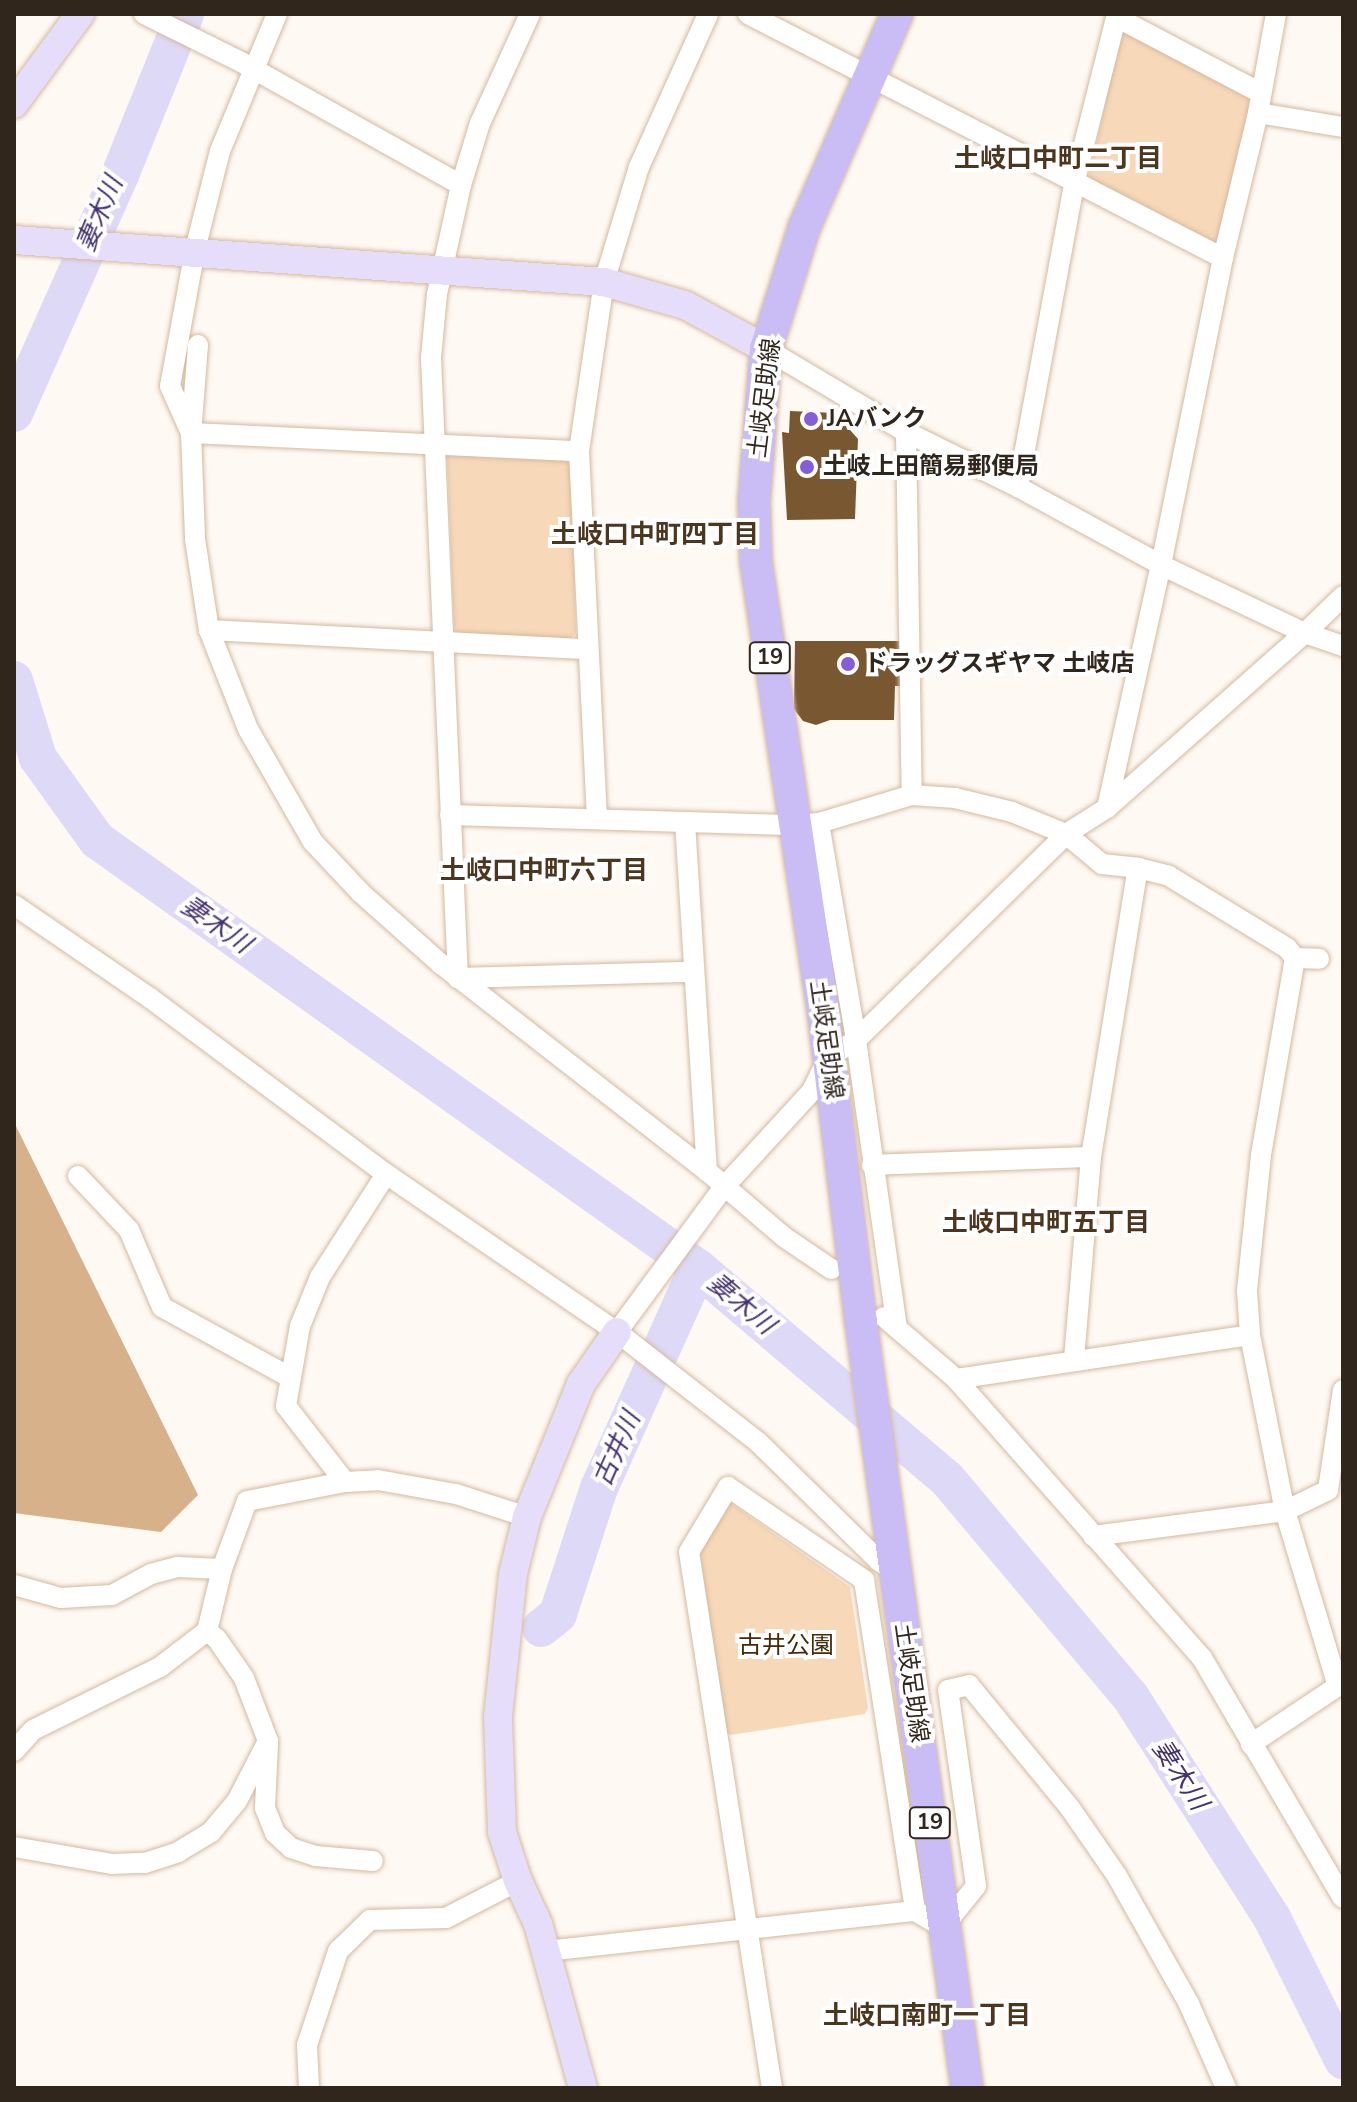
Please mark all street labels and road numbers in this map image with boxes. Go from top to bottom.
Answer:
street label: 土岐足助線 [743,337,787,459]
road number: 19 [748,640,792,676]
street label: 土岐足助線 [803,979,849,1101]
street label: 土岐足助線 [888,1622,934,1744]
road number: 19 [908,1805,952,1841]

